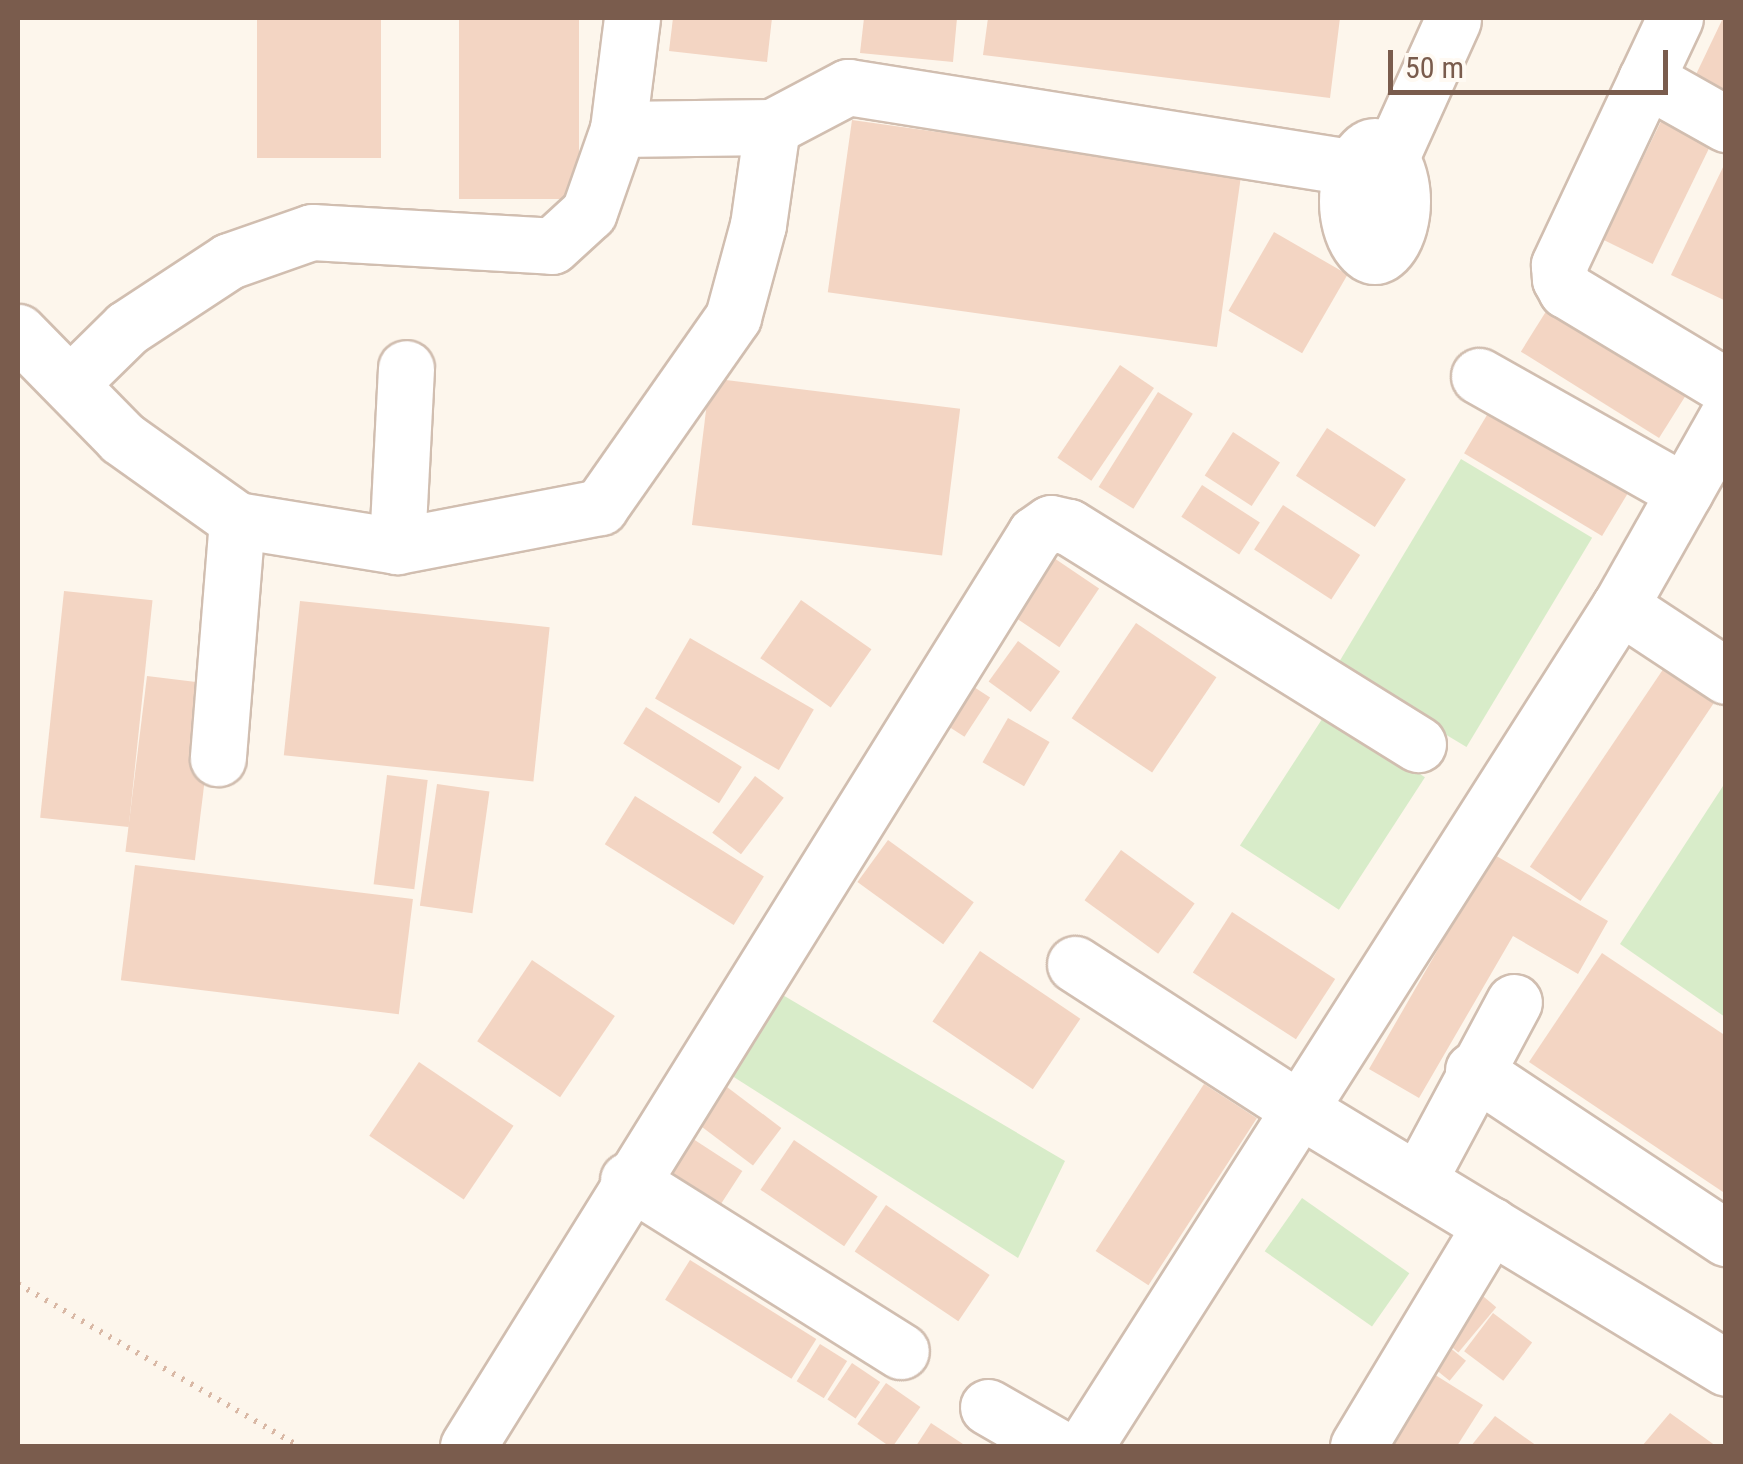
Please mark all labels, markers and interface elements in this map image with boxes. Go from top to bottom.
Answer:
scale bar [1393,30,1673,92]
text: 50 m [1405,50,1464,85]

